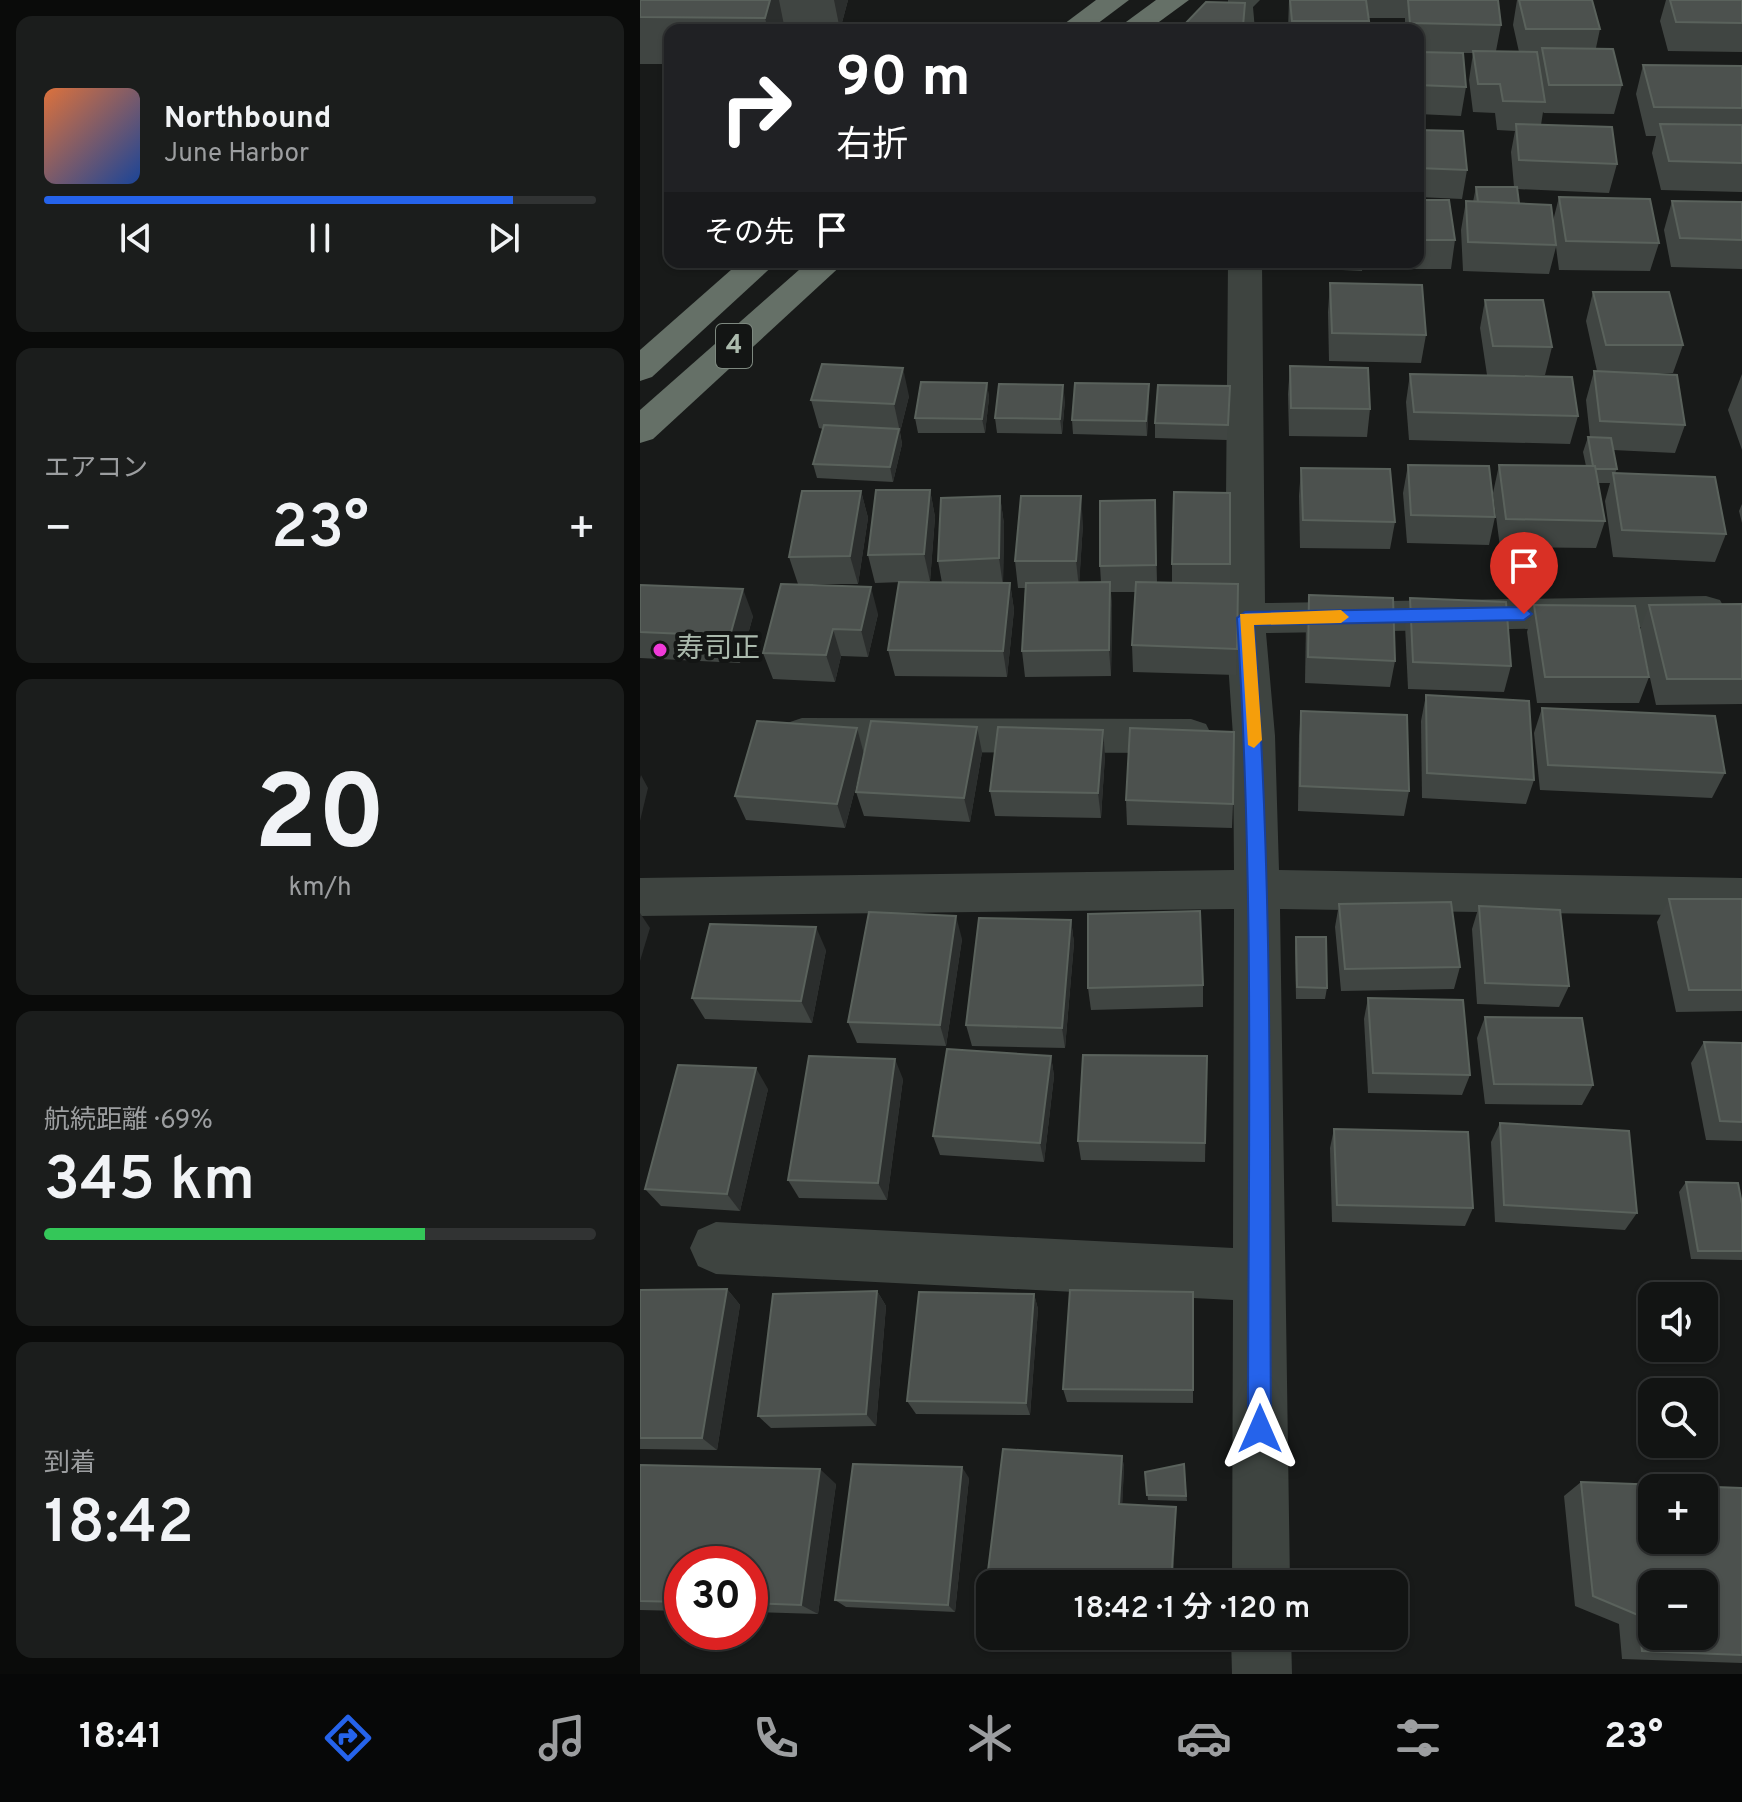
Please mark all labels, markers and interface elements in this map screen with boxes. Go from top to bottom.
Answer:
text: 90 m [836,45,971,115]
icon: right [704,56,808,160]
text: Northbound [164,101,331,138]
text: 右折 [836,124,908,170]
text: June Harbor [164,138,309,171]
icon: arrive [810,208,854,252]
icon: previous [114,216,158,260]
icon: pause [298,216,342,260]
icon: next [482,216,526,260]
text: その先 [704,216,794,253]
road number: 4 [716,324,752,368]
text: エアコン [44,453,148,486]
text: 23° [271,493,369,569]
text: − [44,503,72,559]
text: + [568,503,596,559]
pin [1490,532,1558,614]
icon: arrive [1502,544,1546,588]
place label: 寿司正 [676,632,760,668]
marker: 寿司正 [651,641,669,659]
text: 20 [254,754,386,886]
text: km/h [288,872,352,905]
text: 航続距離 · 69% [44,1105,213,1138]
text: 345 km [44,1145,255,1221]
map controls [1638,1282,1718,1650]
button: sound [1638,1282,1718,1362]
button: search [1638,1378,1718,1458]
position arrow [1218,1387,1302,1471]
text: 到着 [44,1448,96,1481]
button: + [1638,1474,1718,1554]
text: 18:42 [44,1488,194,1564]
speed limit sign: 30 [664,1546,768,1650]
button: − [1638,1570,1718,1650]
text: 18:42 · 1 分 · 120 m [1074,1591,1310,1628]
icon: directions [320,1710,376,1766]
icon: music [534,1710,590,1766]
icon: phone [748,1710,804,1766]
icon: climate [962,1710,1018,1766]
icon: car [1176,1710,1232,1766]
icon: filters [1390,1710,1446,1766]
text: 18:41 [79,1715,162,1761]
text: 23° [1604,1715,1663,1761]

